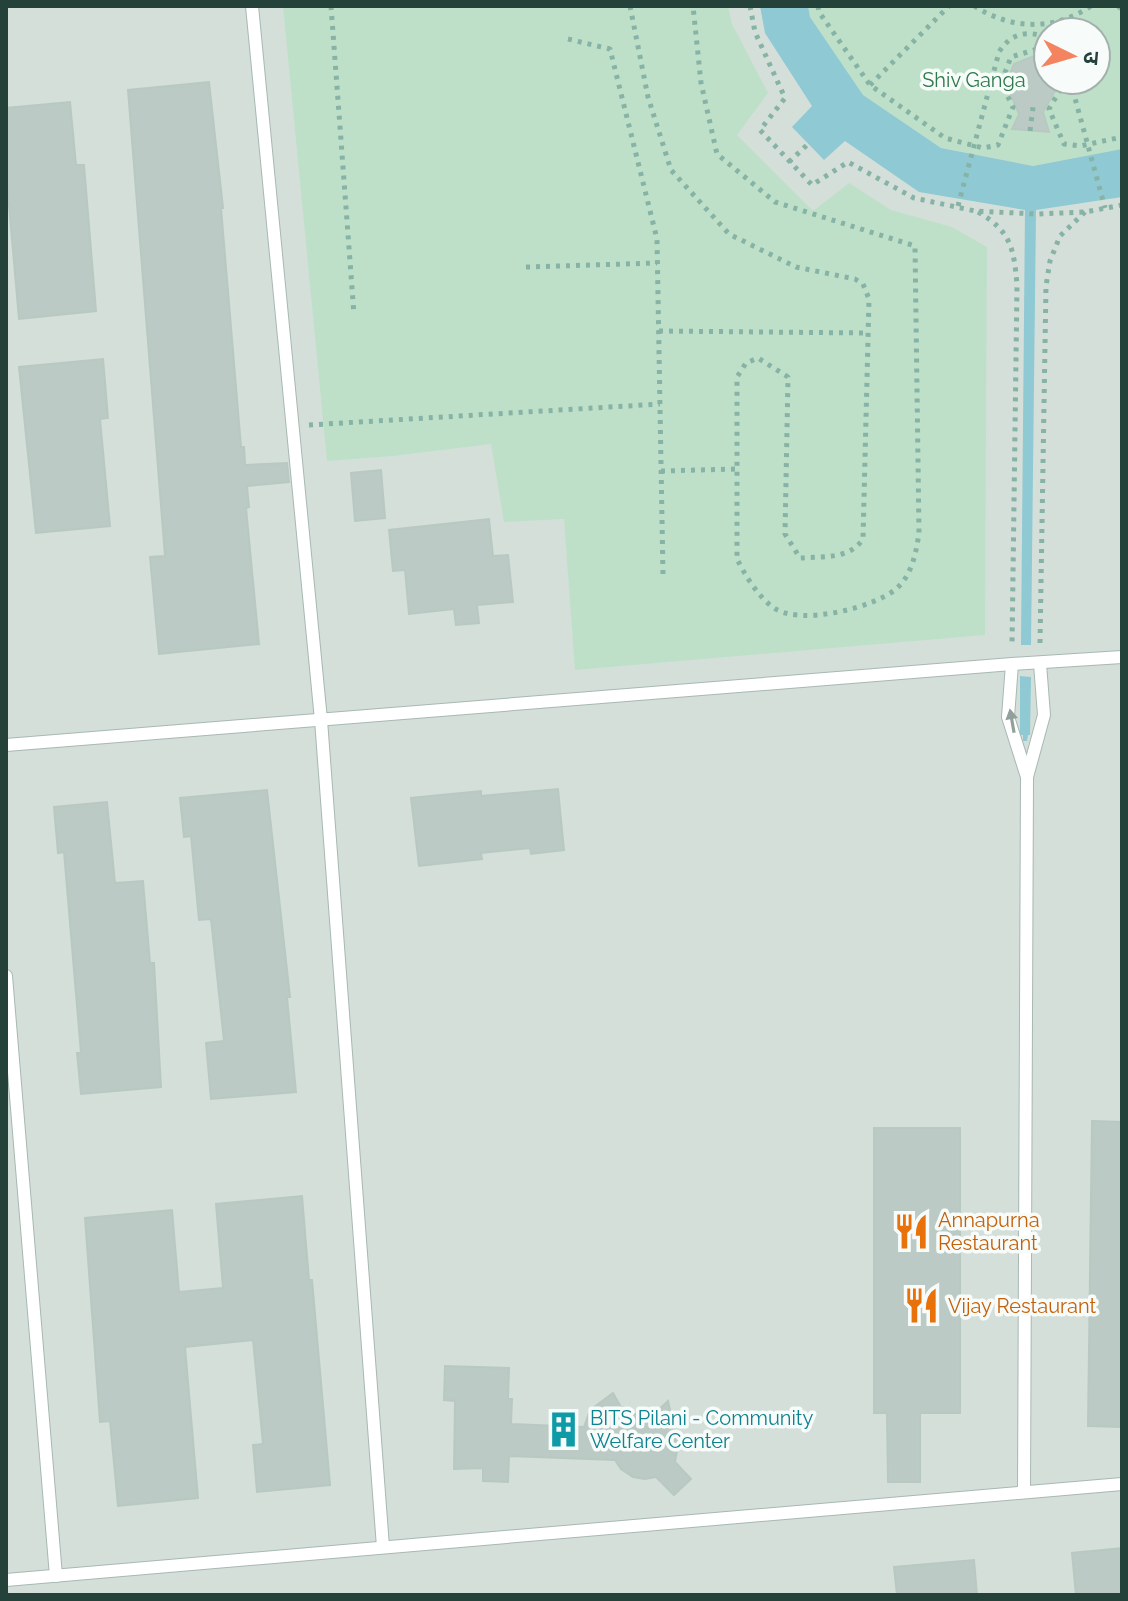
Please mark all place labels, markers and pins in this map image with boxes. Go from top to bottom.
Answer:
place label: Annapurna Restaurant [938,1208,1040,1255]
restaurant icon: Annapurna Restaurant [893,1213,931,1251]
restaurant icon: Vijay Restaurant [903,1287,941,1325]
place label: Vijay Restaurant [948,1294,1096,1318]
place label: BITS Pilani - Community Welfare Center [590,1406,813,1453]
building icon: BITS Pilani - Community Welfare Center [545,1411,583,1449]

